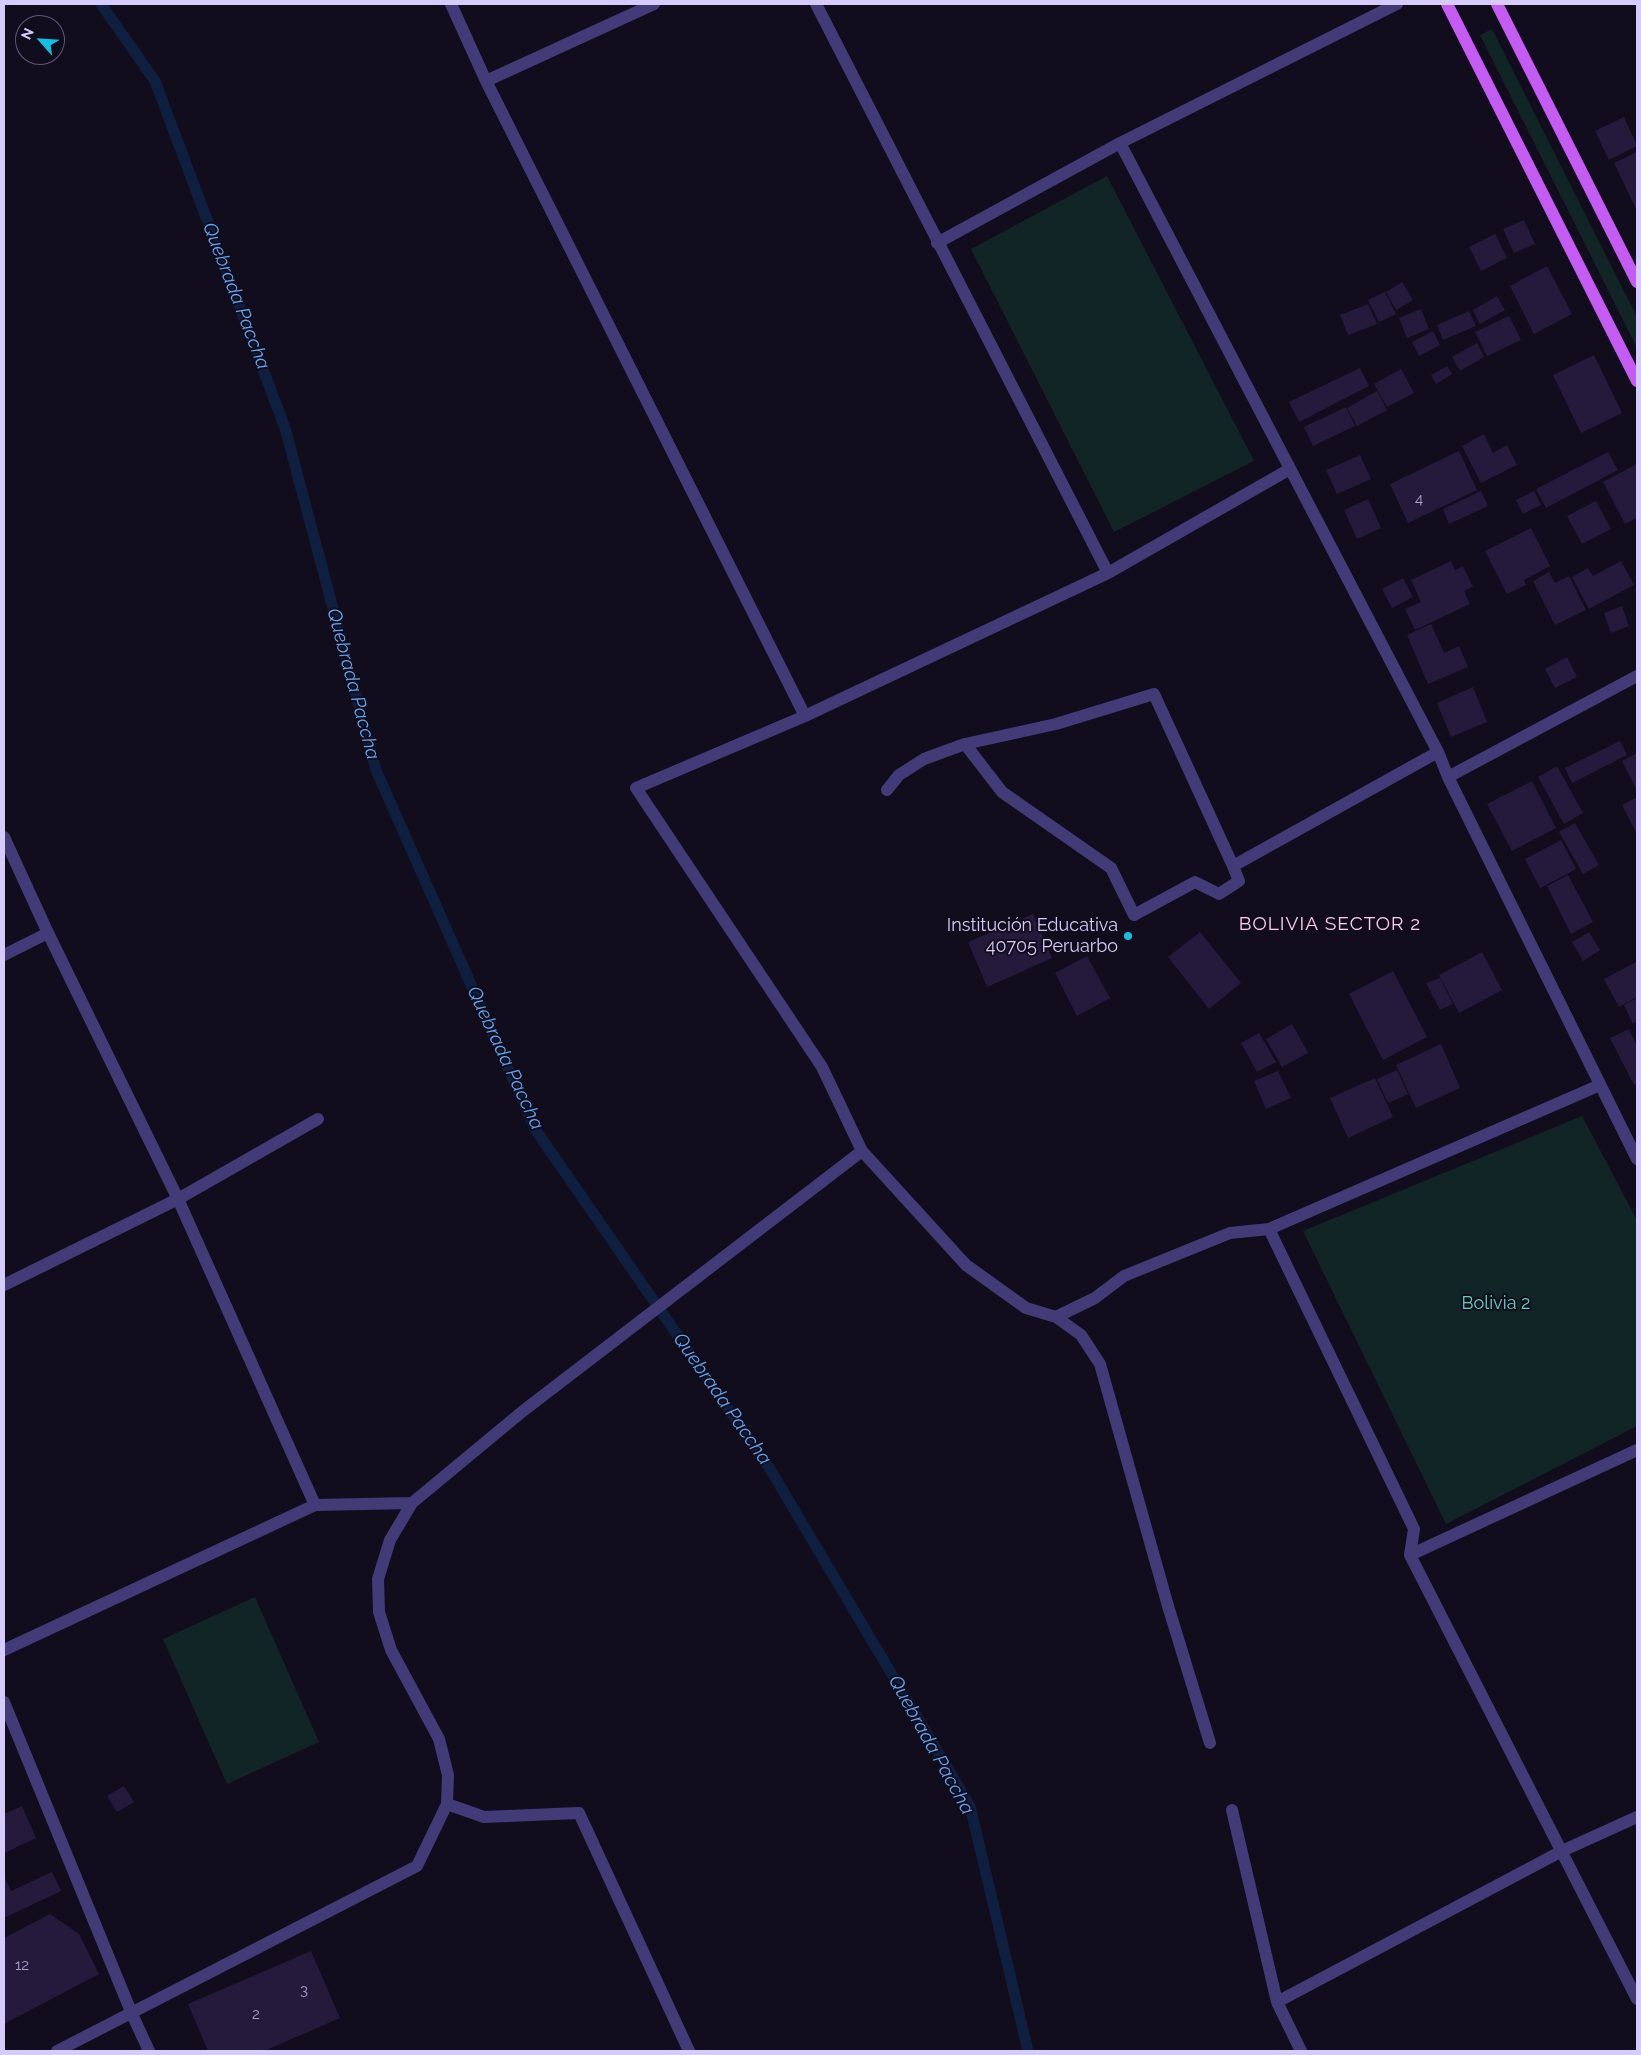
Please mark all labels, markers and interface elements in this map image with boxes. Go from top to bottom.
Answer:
north arrow [15,15,65,65]
text: N [18,26,37,42]
water label: Quebrada Paccha [197,219,275,373]
house number: 4 [1415,490,1423,508]
water label: Quebrada Paccha [322,606,384,762]
district label: BOLIVIA SECTOR 2 [1237,913,1423,935]
place label: Institución Educativa 40705 Peruarbo [947,915,1118,958]
marker: Institución Educativa 40705 Peruarbo [1122,930,1134,942]
water label: Quebrada Paccha [462,983,548,1133]
park label: Bolivia 2 [1462,1293,1530,1315]
water label: Quebrada Paccha [668,1329,776,1469]
water label: Quebrada Paccha [883,1671,979,1819]
house number: 12 [15,1956,29,1974]
house number: 3 [300,1981,308,1999]
house number: 2 [252,2005,260,2023]

